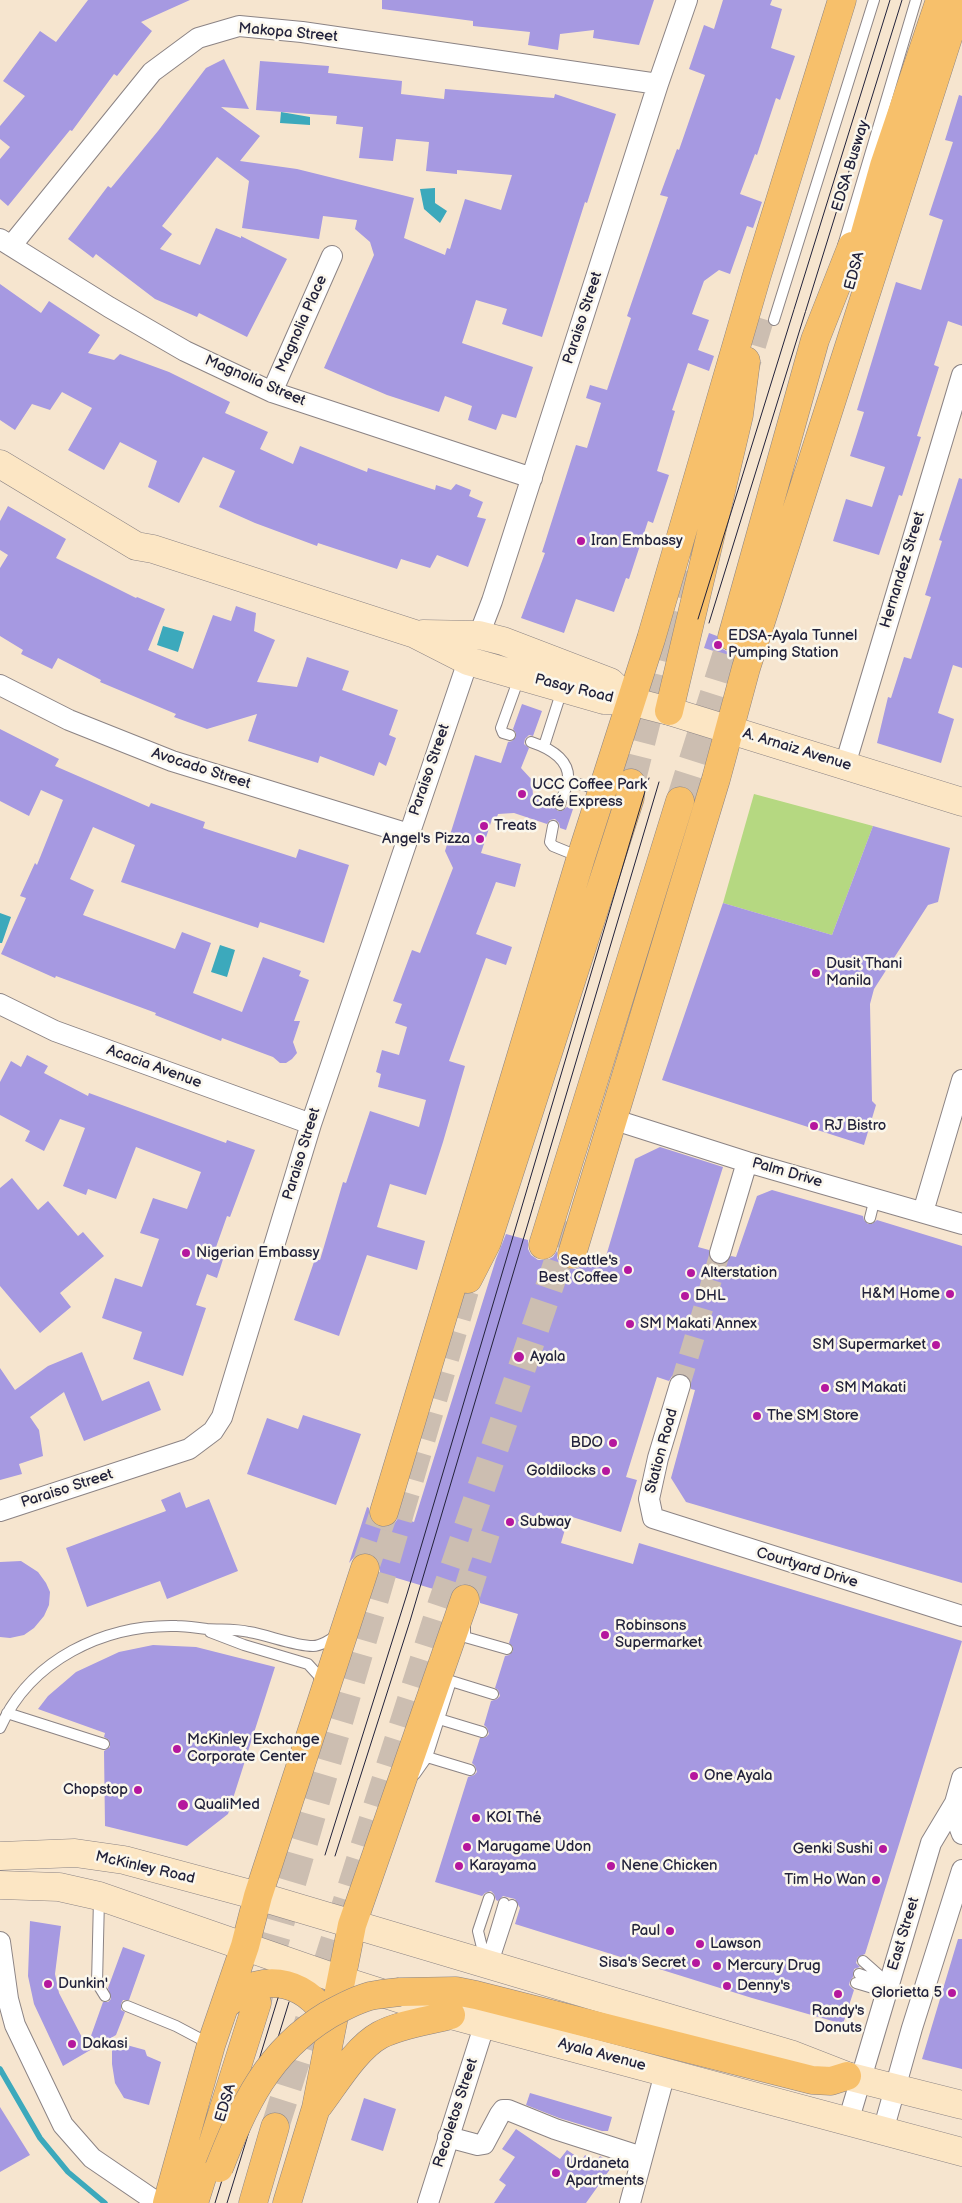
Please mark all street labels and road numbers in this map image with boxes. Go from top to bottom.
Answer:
street label: Makopa Street [238,20,338,46]
street label: EDSA Busway [829,118,873,214]
street label: EDSA [841,250,869,292]
street label: Paraiso Street [560,270,606,366]
street label: Magnolia Place [273,273,331,375]
street label: Magnolia Street [202,352,308,410]
street label: Hernandez Street [877,510,929,630]
street label: Pasay Road [533,671,615,707]
street label: Paraiso Street [406,722,454,818]
street label: A. Arnaiz Avenue [740,725,854,775]
street label: Avocado Street [149,745,253,793]
street label: Acacia Avenue [104,1041,204,1093]
street label: Paraiso Street [279,1106,325,1202]
street label: Palm Drive [750,1154,824,1192]
street label: Station Road [642,1407,682,1495]
street label: Paraiso Street [19,1466,115,1512]
street label: Courtyard Drive [754,1544,860,1592]
street label: McKinley Road [93,1848,197,1888]
street label: East Street [884,1895,924,1973]
street label: Ayala Avenue [556,2035,648,2075]
street label: Recoletos Street [430,2056,482,2170]
street label: EDSA [212,2082,240,2124]

